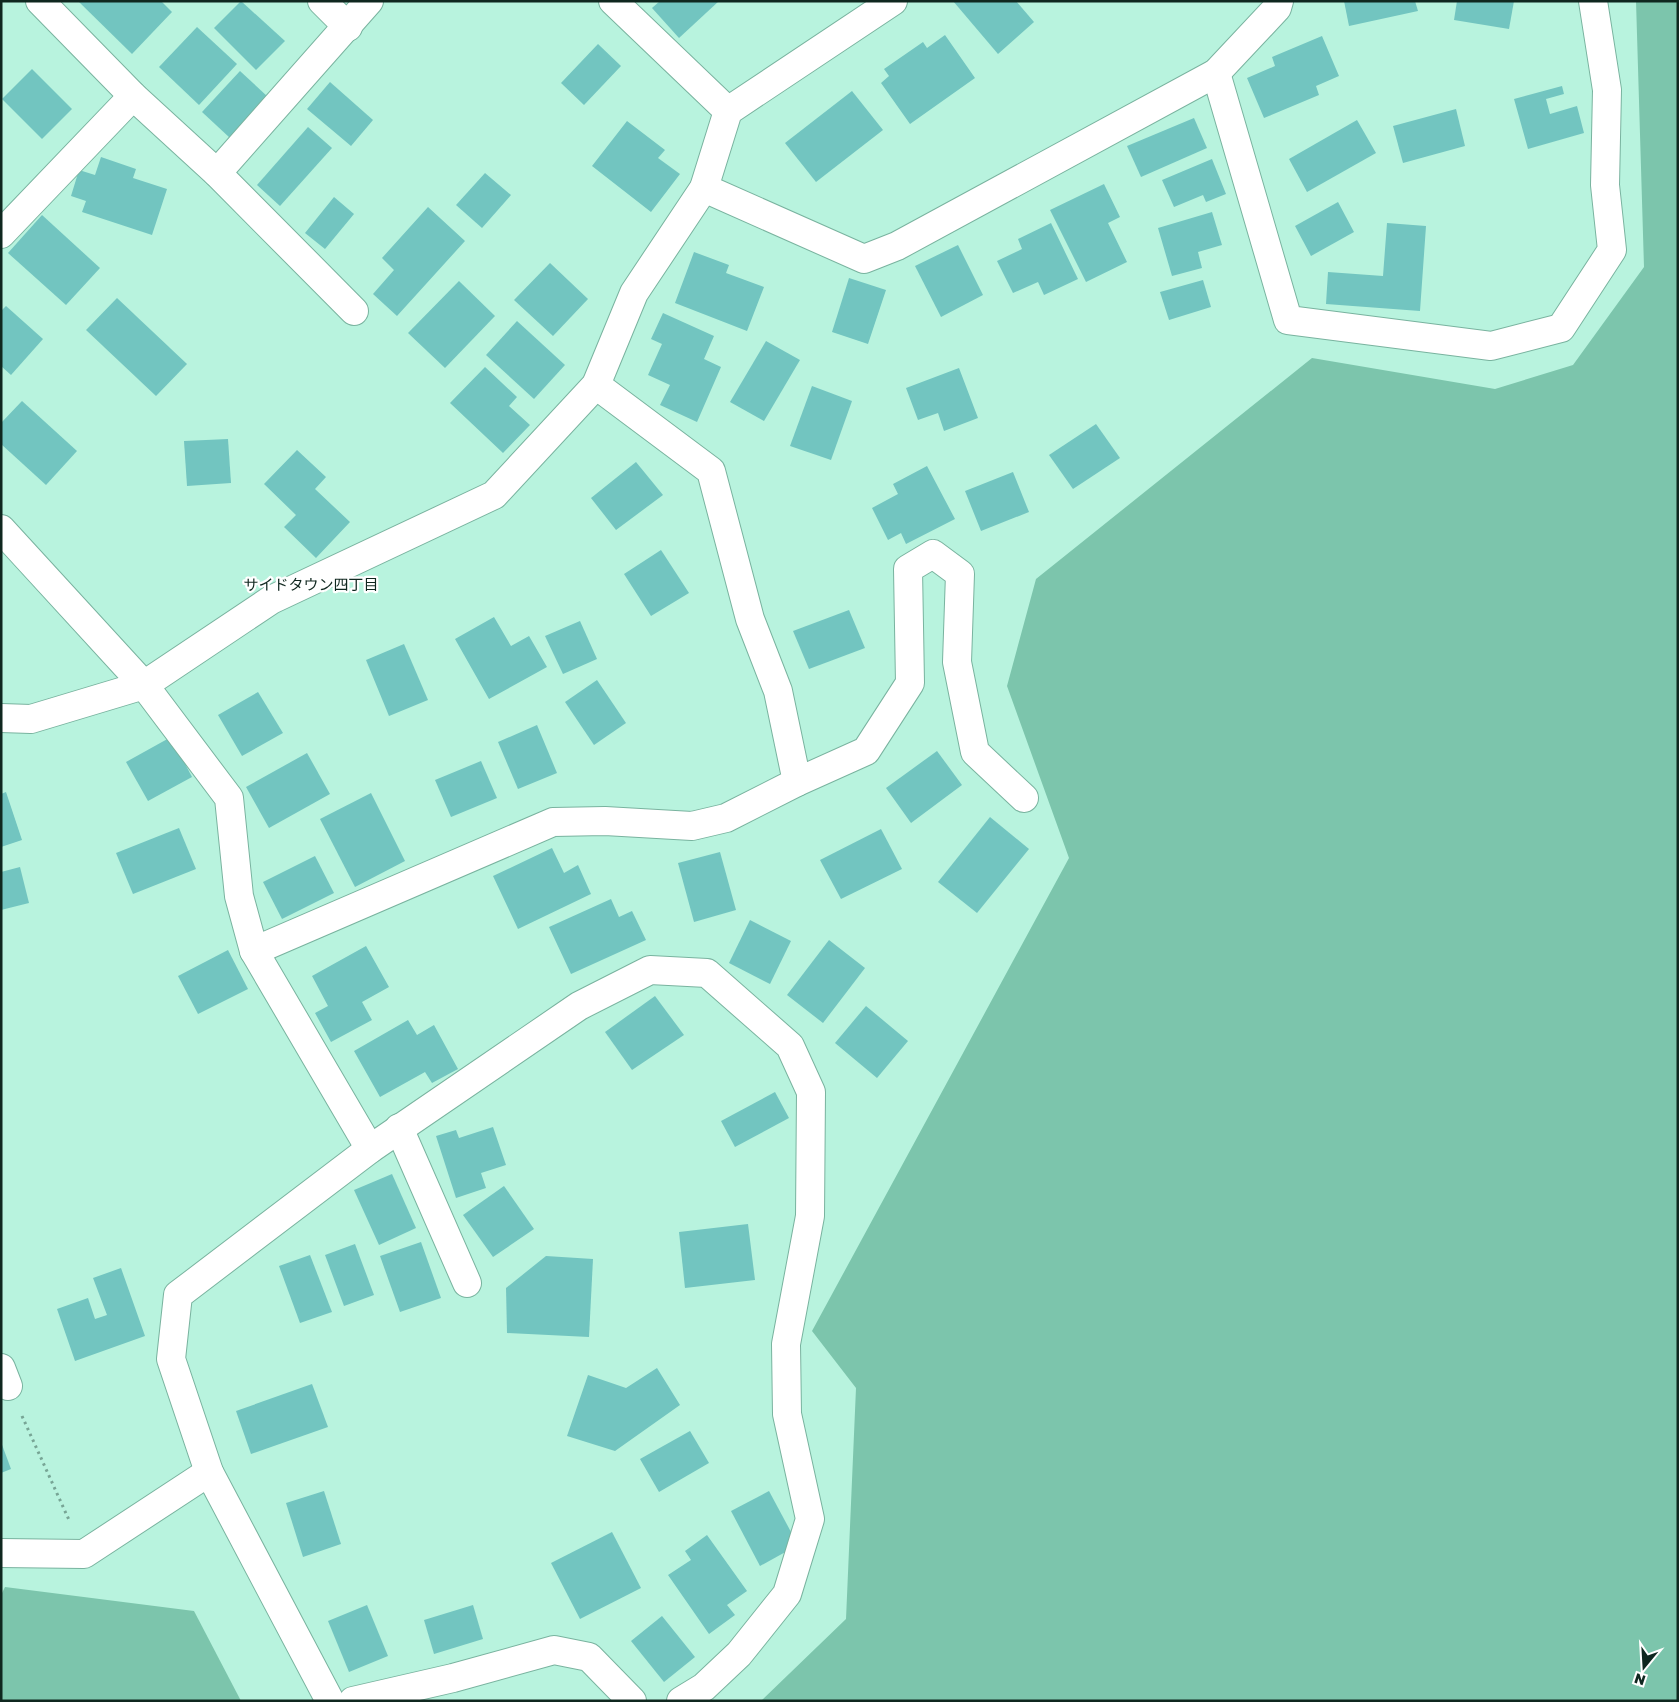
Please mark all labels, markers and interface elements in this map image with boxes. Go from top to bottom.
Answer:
district label: サイドタウン四丁目 [243,575,379,593]
north arrow [1619,1642,1669,1692]
text: N [1632,1670,1648,1690]

